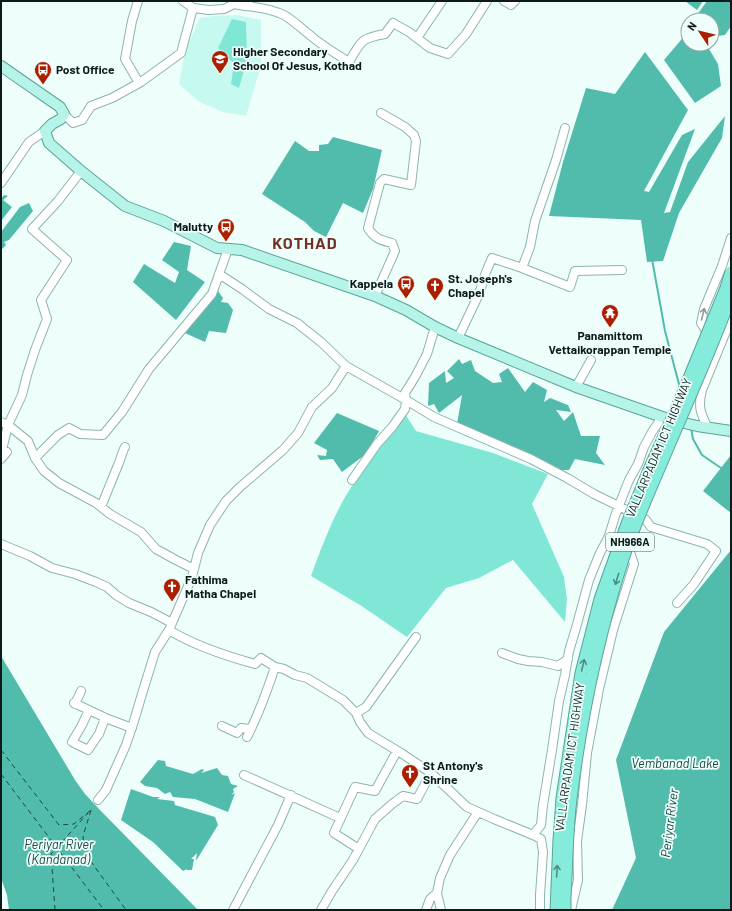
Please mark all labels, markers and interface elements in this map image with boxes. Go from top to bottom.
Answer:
north arrow [680,12,720,52]
text: N [684,19,699,33]
place label: Higher Secondary School Of Jesus, Kothad [233,44,362,72]
school or university icon: Higher Secondary School Of Jesus, Kothad [210,49,230,74]
bus stop icon: Post Office [33,60,53,85]
place label: Post Office [56,62,115,76]
bus stop icon: Malutty [216,217,236,242]
place label: Malutty [173,219,213,233]
district label: KOTHAD [272,233,338,252]
place label: St. Joseph's Chapel [448,271,512,299]
bus stop icon: Kappela [396,274,416,299]
place label: Kappela [350,276,393,290]
church icon: St. Joseph's Chapel [425,276,445,301]
temple icon: Panamittom Vettaikorappan Temple [600,303,620,328]
one-way arrow [700,308,708,321]
place label: Panamittom Vettaikorappan Temple [549,328,672,356]
street label: VALLARPADAM ICT HIGHWAY [622,376,694,519]
road number: NH966A [606,533,654,551]
place label: Fathima Matha Chapel [185,572,256,600]
one-way arrow [613,573,620,586]
church icon: Fathima Matha Chapel [162,577,182,602]
one-way arrow [580,659,587,672]
street label: VALLARPADAM ICT HIGHWAY [552,682,586,832]
water label: Vembanad Lake [631,755,719,771]
place label: St Antony's Shrine [423,758,483,786]
church icon: St Antony's Shrine [400,763,420,788]
water label: Periyar River [657,787,681,858]
water label: Periyar River (Kandanad) [24,836,94,867]
one-way arrow [554,865,561,878]

